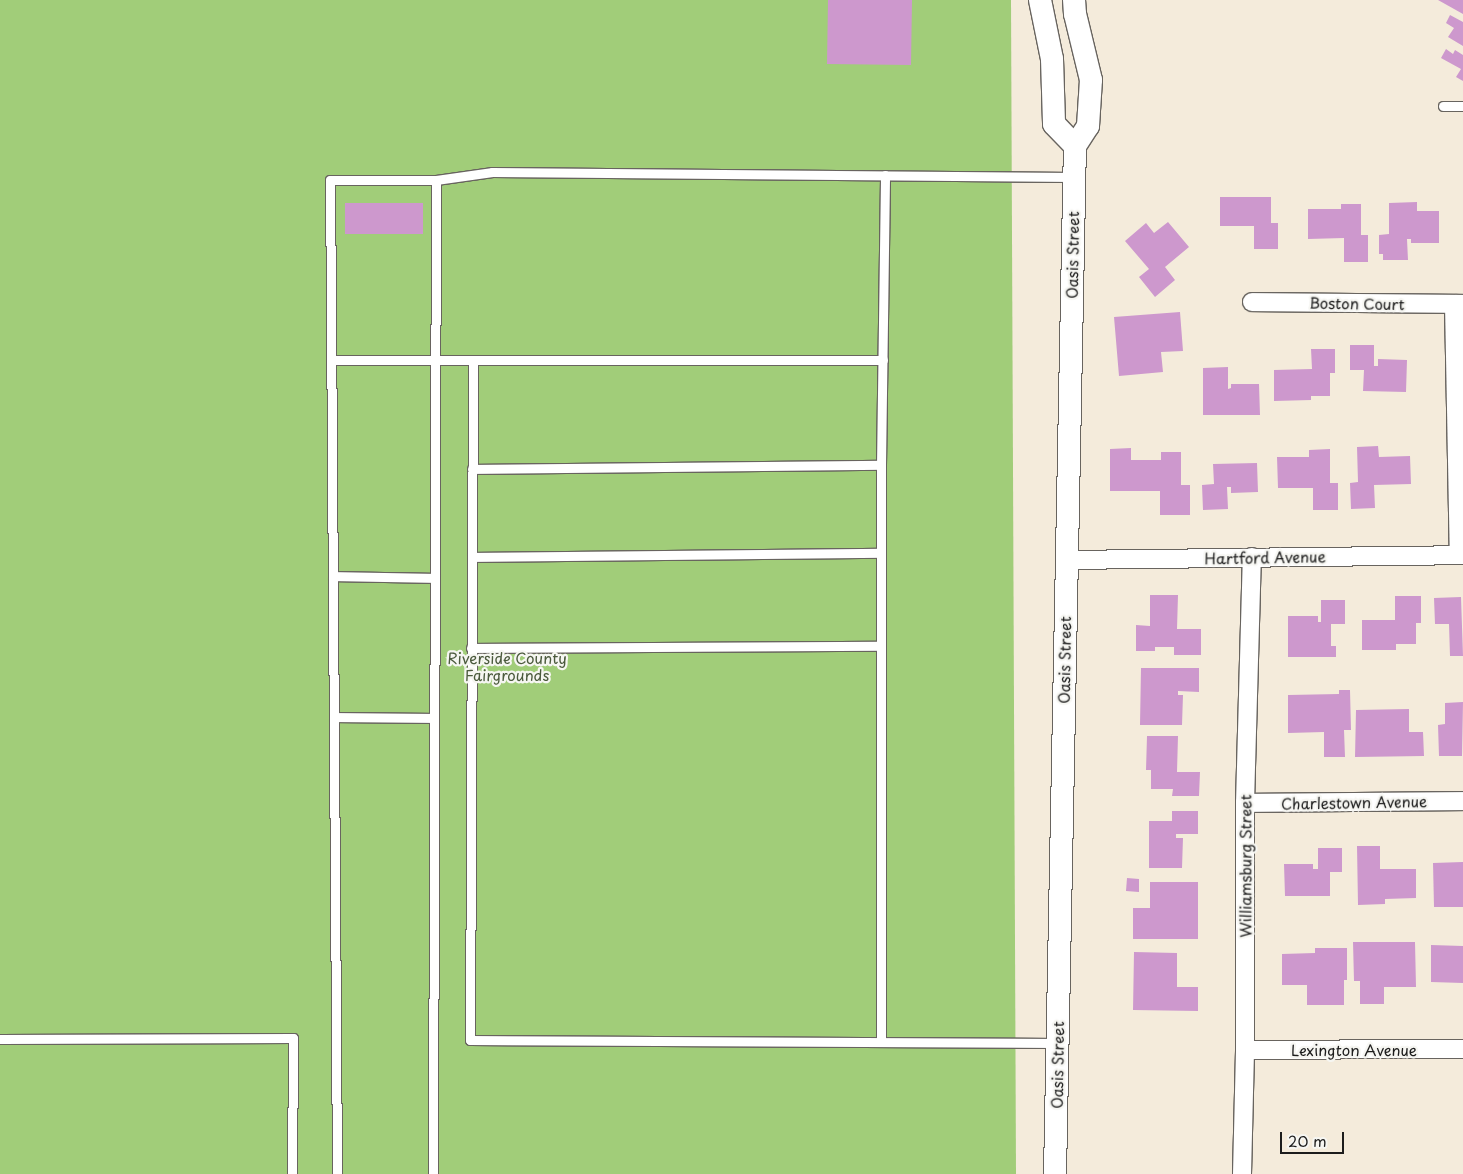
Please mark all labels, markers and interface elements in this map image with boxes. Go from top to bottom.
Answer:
street label: Oasis Street [1062,211,1082,299]
street label: Boston Court [1309,293,1405,313]
street label: Hartford Avenue [1205,547,1325,567]
street label: Oasis Street [1054,616,1074,704]
park label: Riverside County Fairgrounds [447,648,567,683]
street label: Charlestown Avenue [1281,792,1427,812]
street label: Williamsburg Street [1236,794,1254,938]
street label: Oasis Street [1047,1021,1067,1109]
street label: Lexington Avenue [1292,1041,1416,1059]
scale bar [1283,1122,1347,1154]
text: 20 m [1288,1129,1327,1152]

